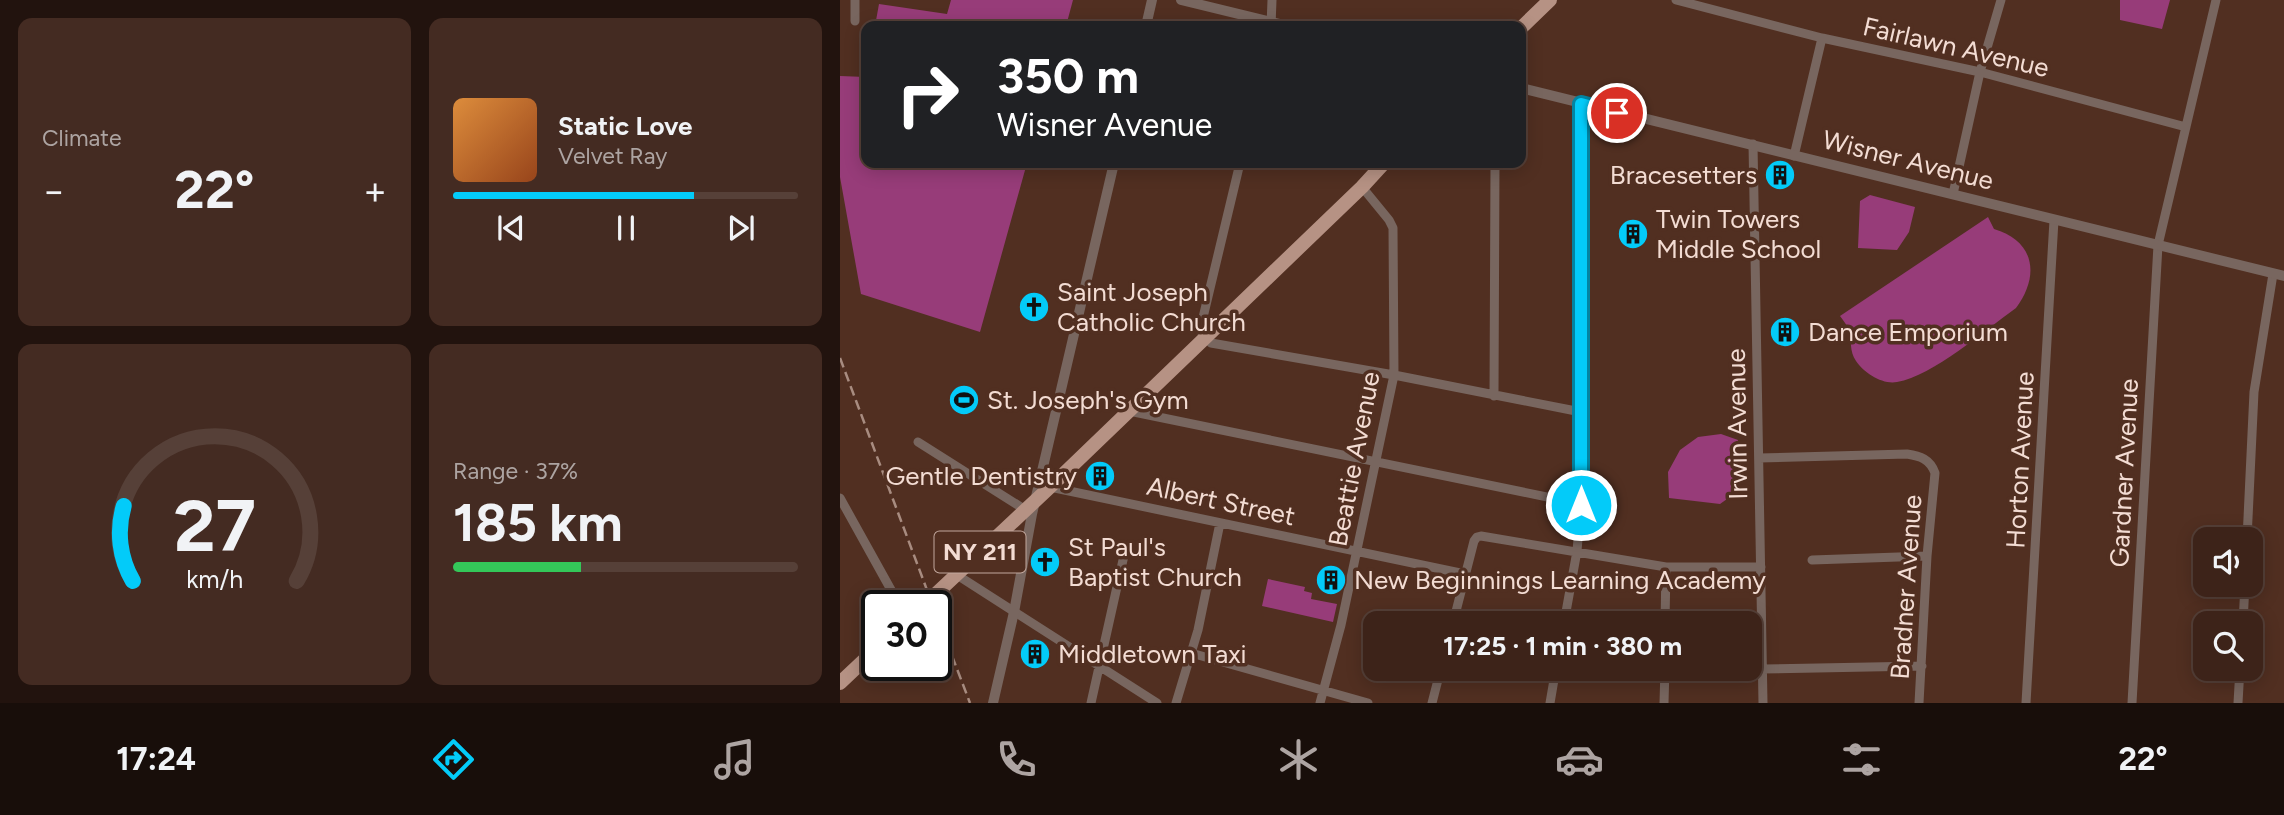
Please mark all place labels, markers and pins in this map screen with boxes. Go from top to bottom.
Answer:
pin [1587,83,1647,143]
building icon: Bracesetters [1763,158,1797,192]
place label: Bracesetters [1610,159,1757,191]
place label: Twin Towers Middle School [1656,203,1821,265]
building icon: Twin Towers Middle School [1616,217,1650,251]
place label: Saint Joseph Catholic Church [1057,276,1246,338]
church icon: Saint Joseph Catholic Church [1017,290,1051,324]
building icon: Dance Emporium [1768,315,1802,349]
place label: Dance Emporium [1808,316,2008,348]
sports icon: St. Joseph's Gym [947,383,981,417]
place label: St. Joseph's Gym [987,384,1189,416]
building icon: Gentle Dentistry [1083,459,1117,493]
place label: Gentle Dentistry [886,460,1077,492]
place label: St Paul's Baptist Church [1068,531,1242,593]
church icon: St Paul's Baptist Church [1028,545,1062,579]
building icon: New Beginnings Learning Academy [1314,563,1348,597]
place label: New Beginnings Learning Academy [1354,564,1766,596]
building icon: Middletown Taxi [1018,637,1052,671]
place label: Middletown Taxi [1058,638,1247,670]

